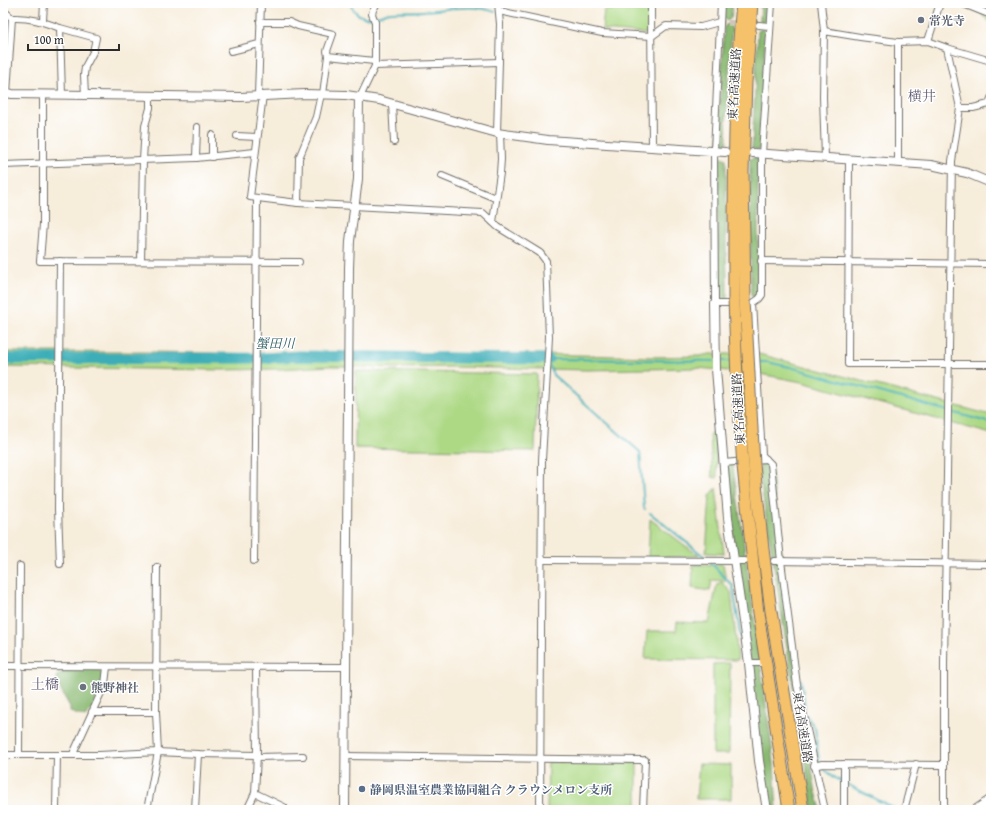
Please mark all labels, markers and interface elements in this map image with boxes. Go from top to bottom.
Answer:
place label: 常光寺 [929,12,965,29]
marker: 常光寺 [916,15,926,25]
scale bar [28,26,119,52]
text: 100 m [34,31,64,48]
street label: 東名高速道路 [724,48,744,120]
district label: 横井 [908,86,936,106]
water label: 蟹田川 [255,334,296,353]
street label: 東名高速道路 [728,373,748,445]
district label: 土橋 [31,674,59,694]
place label: 熊野神社 [91,679,139,696]
marker: 熊野神社 [78,682,88,692]
street label: 東名高速道路 [789,690,817,764]
place label: 静岡県温室農業協同組合 クラウンメロン支所 [370,781,612,798]
marker: 静岡県温室農業協同組合 クラウンメロン支所 [357,784,367,794]

